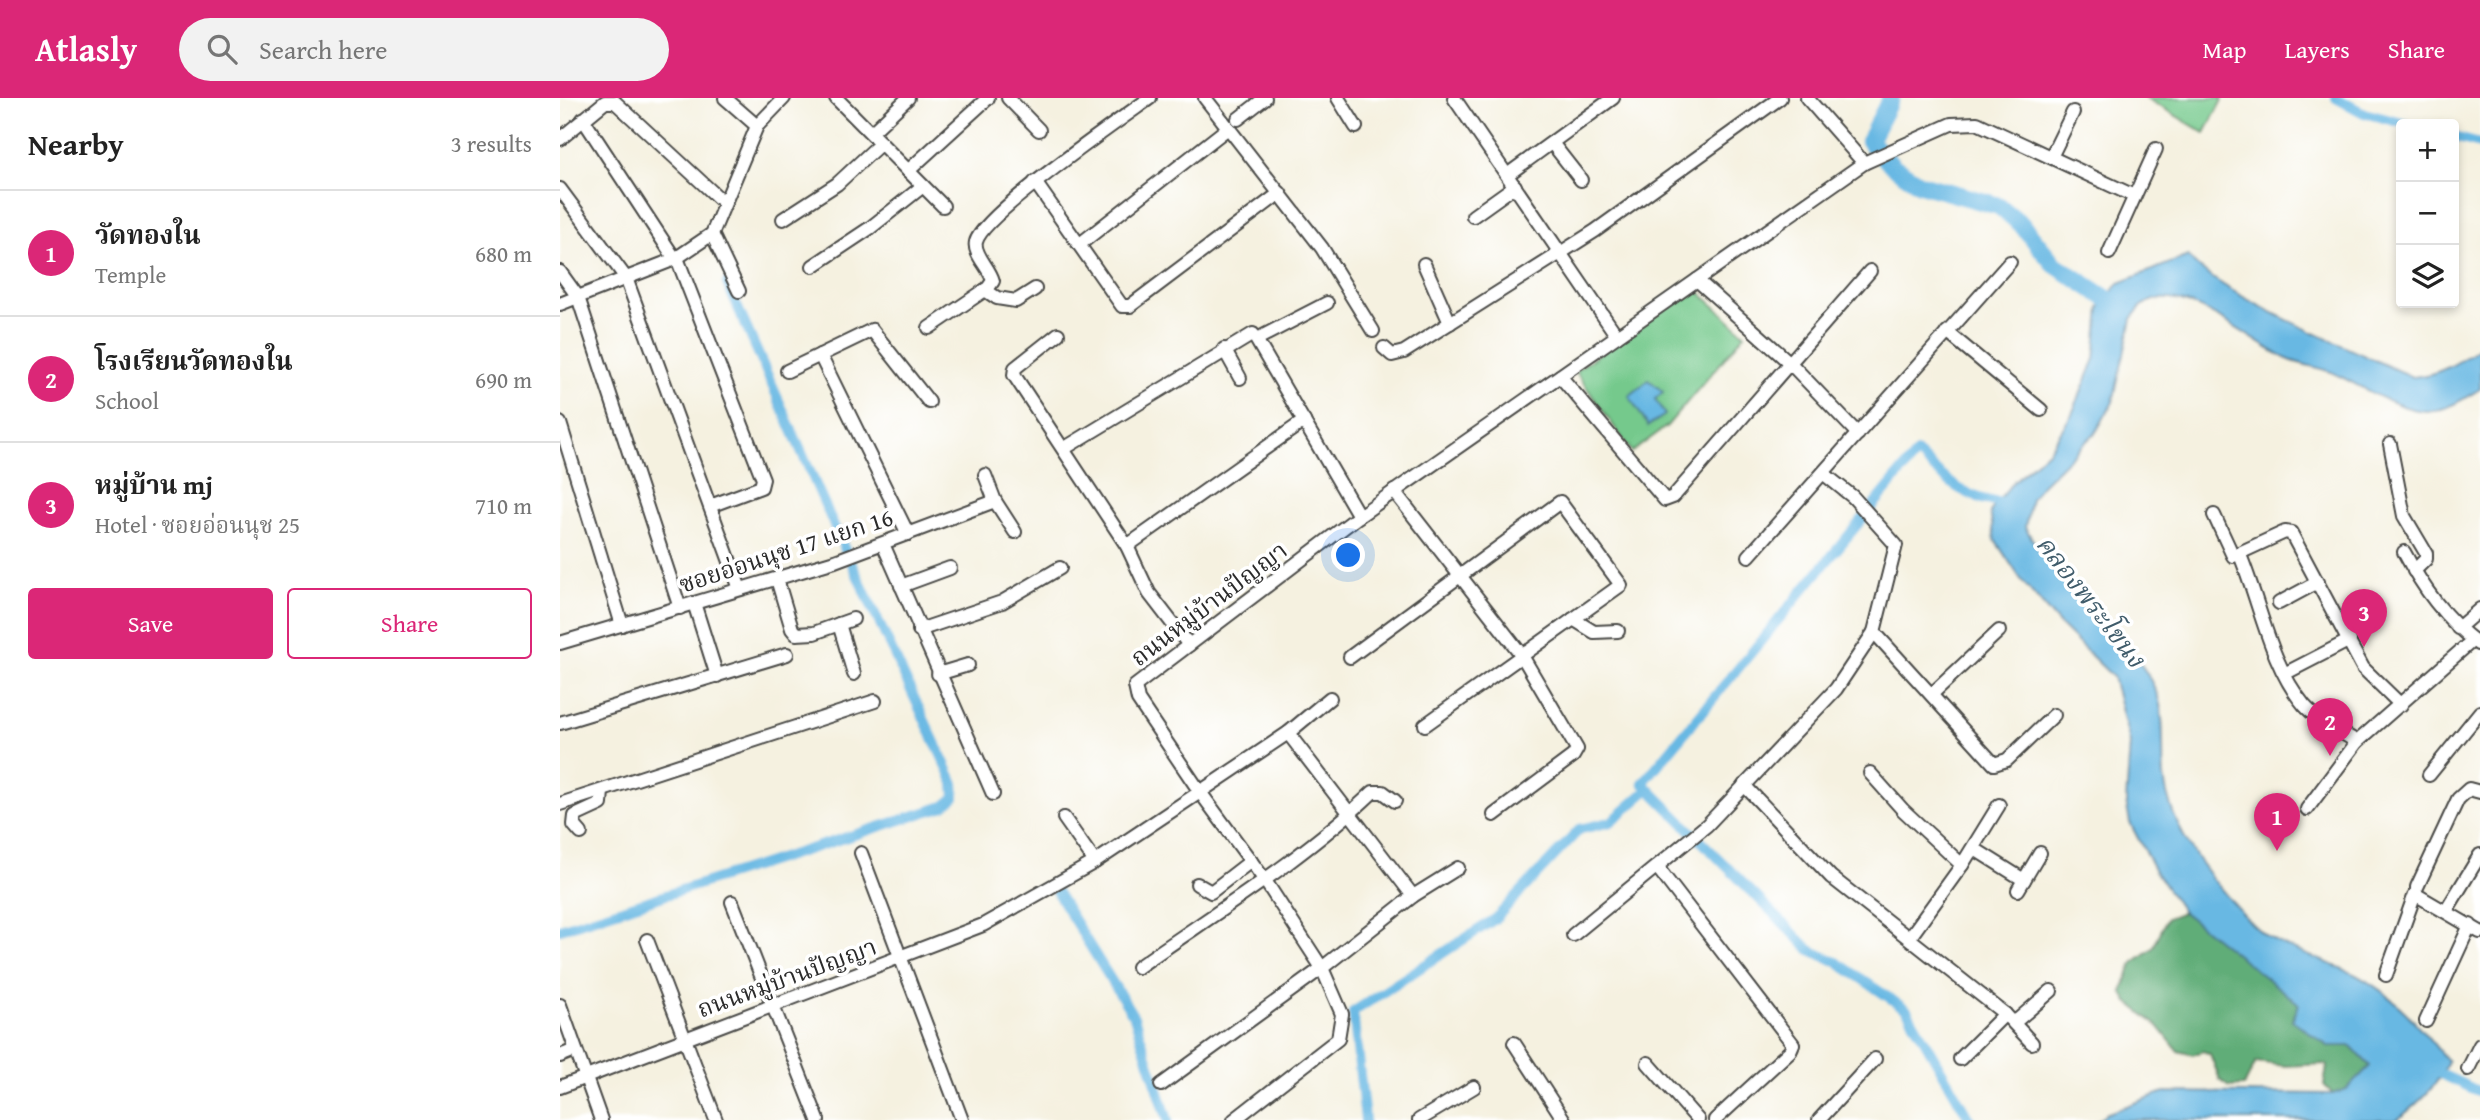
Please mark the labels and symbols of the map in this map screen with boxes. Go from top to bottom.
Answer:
street label: ซอยอ่อนนุช 17 แยก 16 [674,499,897,602]
water label: คลองพระโขนง [2027,526,2156,676]
street label: ถนนหมู่บ้านปัญญา [1123,533,1295,674]
your location [1331,538,1365,572]
pin: 3 [2341,589,2387,647]
pin: 2 [2307,698,2353,756]
pin: 1 [2254,793,2300,851]
street label: ถนนหมู่บ้านปัญญา [692,929,882,1026]

